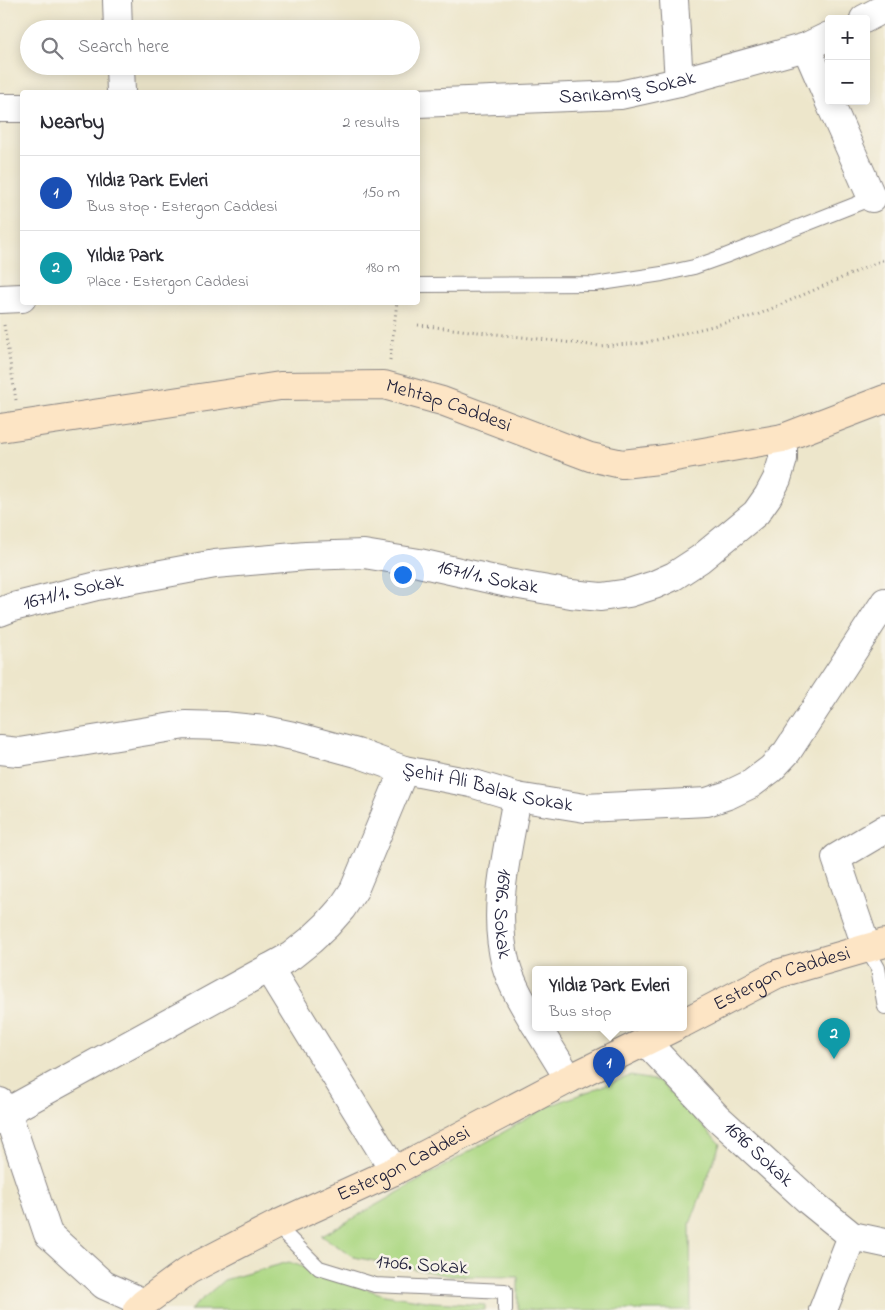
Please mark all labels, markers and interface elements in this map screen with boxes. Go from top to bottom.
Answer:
map controls [825,15,870,105]
button: + [825,15,870,60]
search box [20,20,420,75]
icon: search [38,34,66,62]
text: Search here [78,34,169,61]
button: − [825,60,870,105]
street label: Sarıkamış Sokak [558,64,699,112]
text: Nearby [40,108,104,138]
text: 2 results [342,111,400,135]
text: Yıldız Park Evleri [87,168,208,195]
text: 1 [53,181,59,205]
text: 150 m [362,181,400,205]
text: Bus stop · Estergon Caddesi [87,195,277,219]
text: Yıldız Park [87,243,163,270]
text: 2 [52,256,60,280]
text: 180 m [366,256,400,280]
text: Place · Estergon Caddesi [87,270,249,294]
street label: Mehtap Caddesi [382,372,516,440]
street label: 1671/1. Sokak [434,553,541,603]
your location [390,562,416,588]
street label: 1671/1. Sokak [20,567,126,618]
street label: Şehit Ali Balak Sokak [400,755,575,820]
street label: 1696. Sokak [485,867,519,961]
street label: Estergon Caddesi [708,939,854,1019]
popup [532,966,687,1031]
text: Yıldız Park Evleri [549,973,670,1000]
text: Bus stop [549,1000,612,1024]
pin: 2 [818,1018,850,1059]
pin: 1 [593,1047,625,1088]
street label: 1696 Sokak [717,1115,800,1194]
street label: Estergon Caddesi [332,1119,475,1210]
street label: 1706. Sokak [375,1248,469,1284]

